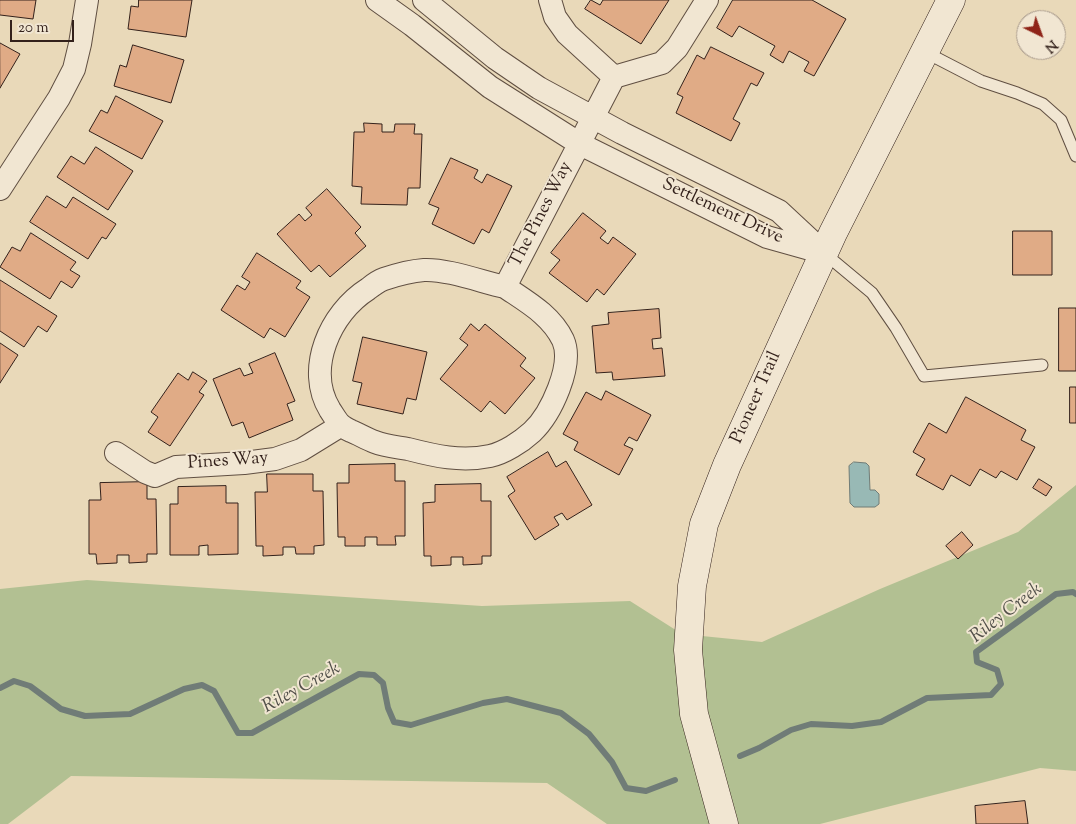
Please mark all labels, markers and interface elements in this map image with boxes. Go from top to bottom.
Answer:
scale bar [12,10,76,42]
north arrow [1016,10,1066,60]
text: 20 m [18,18,49,39]
text: N [1040,34,1061,57]
street label: The Pines Way [506,158,578,272]
street label: Settlement Drive [658,174,786,250]
street label: Pioneer Trail [727,348,787,448]
street label: Pines Way [187,448,269,476]
water label: Riley Creek [966,579,1048,649]
water label: Riley Creek [259,658,345,720]

